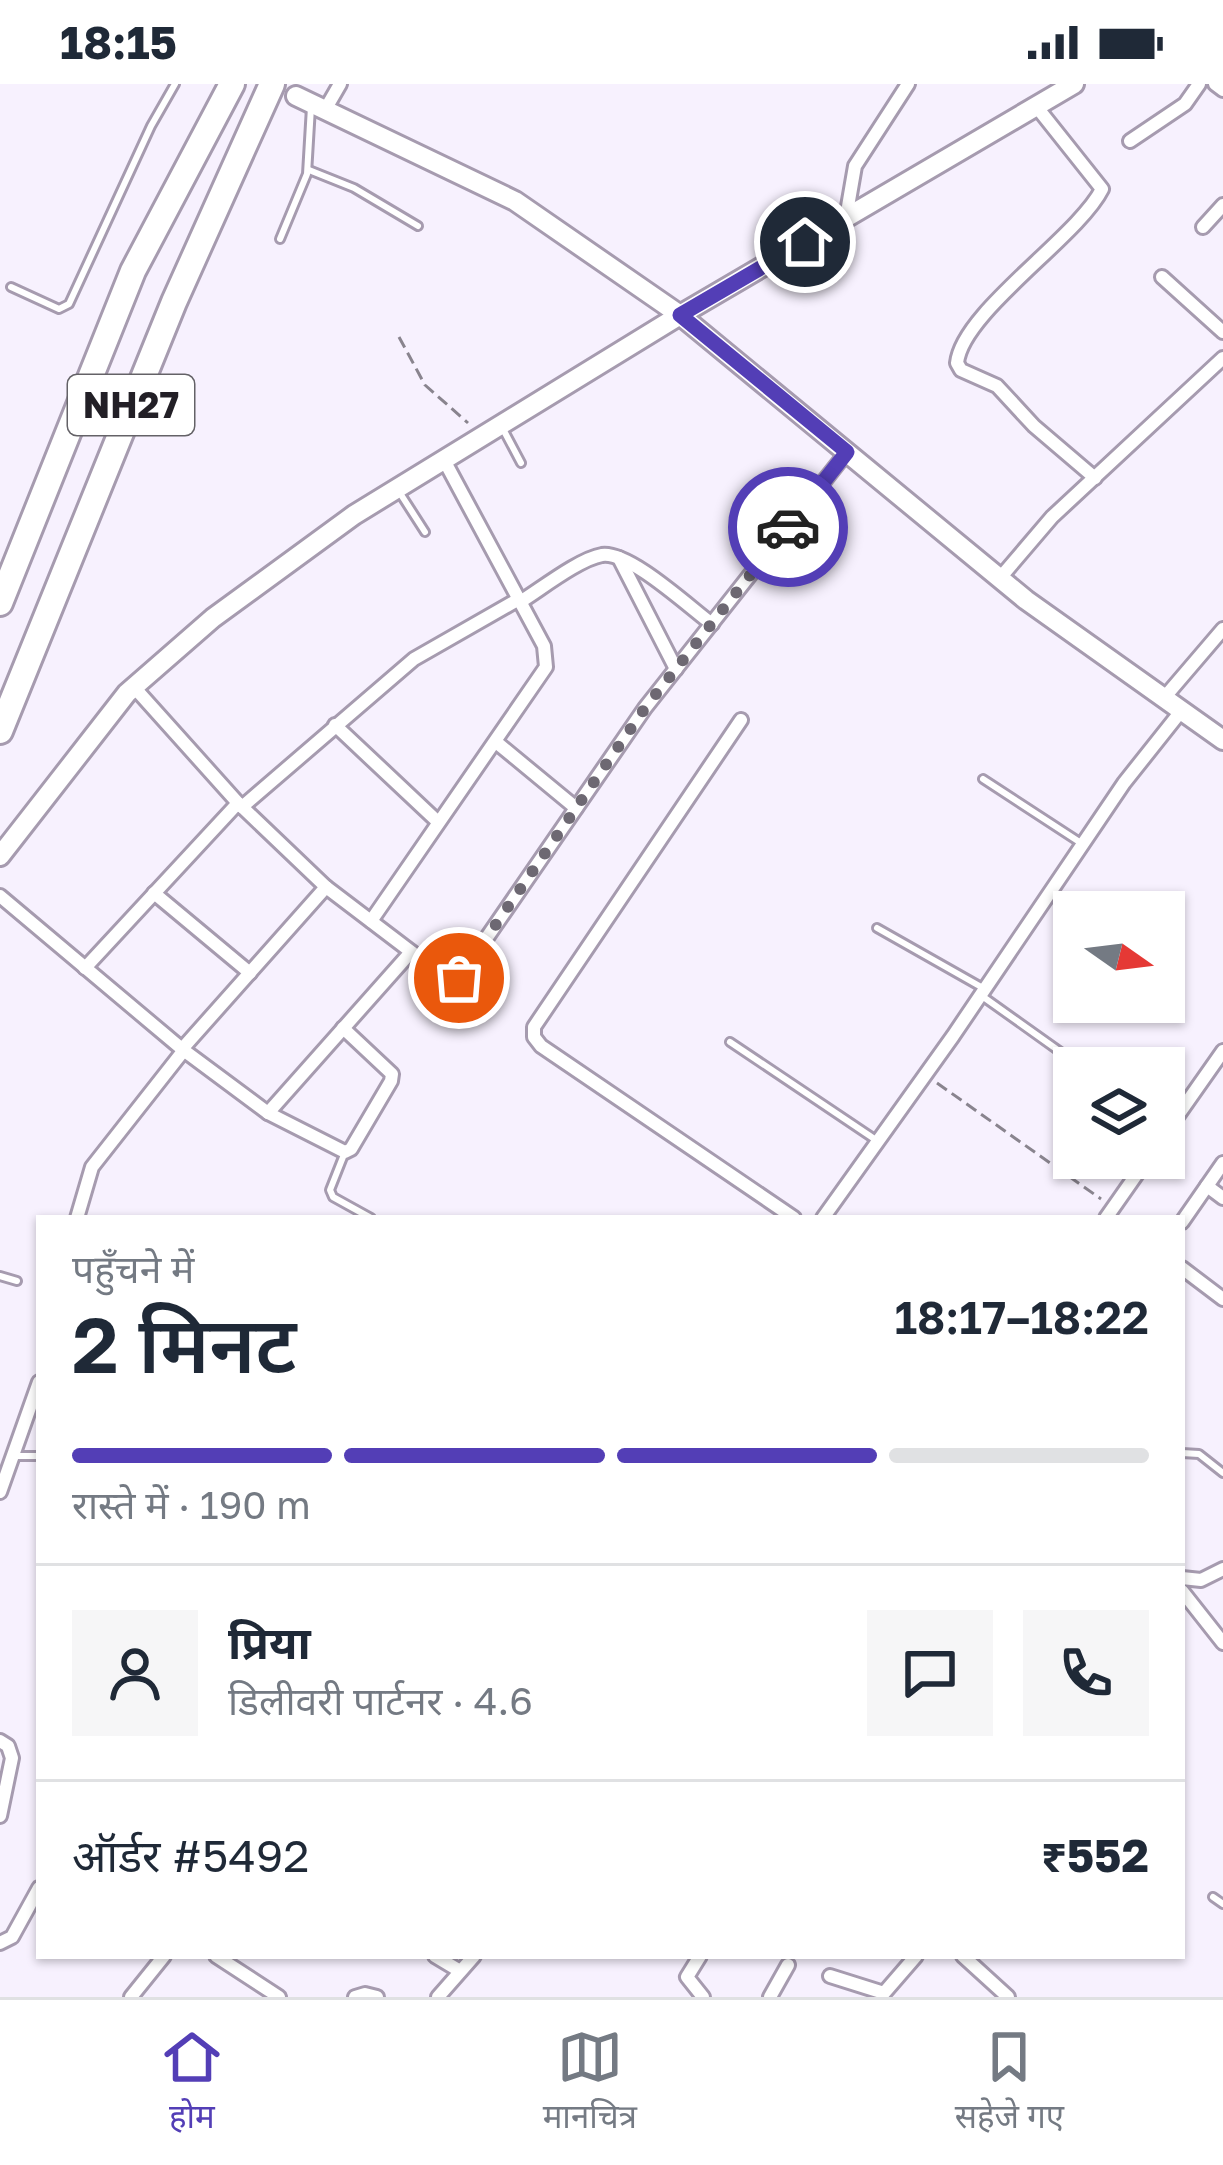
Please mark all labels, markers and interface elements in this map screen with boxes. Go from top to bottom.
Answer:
text: 18:15 [60,15,177,69]
pin [754,191,856,293]
icon: home [772,209,838,275]
road number: NH27 [68,375,194,435]
courier [728,467,848,587]
icon: car [755,494,821,560]
north arrow [1053,891,1185,1023]
map controls [1053,891,1185,1179]
pin [408,927,510,1029]
icon: bag [426,945,492,1011]
button: layers [1053,1047,1185,1179]
text: पहुँचने में [72,1245,194,1292]
text: 18:17–18:22 [894,1290,1149,1344]
text: 2 मिनट [72,1297,297,1390]
text: रास्ते में · 190 m [72,1481,311,1528]
button: person [72,1610,198,1736]
button: chat [867,1610,993,1736]
button: phone [1023,1610,1149,1736]
text: प्रिया [228,1615,311,1669]
text: डिलीवरी पार्टनर · 4.6 [228,1677,533,1724]
text: ऑर्डर #5492 [72,1828,309,1882]
text: ₹552 [1041,1828,1149,1882]
tab: होम [159,2024,225,2141]
tab: मानचित्र [543,2024,637,2141]
tab: सहेजे गए [955,2024,1064,2141]

